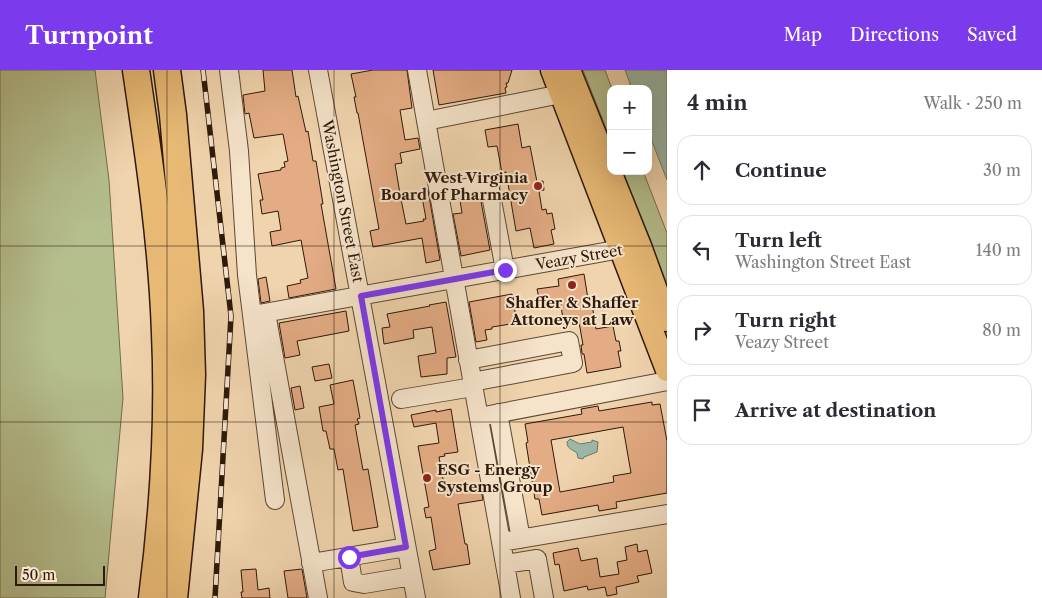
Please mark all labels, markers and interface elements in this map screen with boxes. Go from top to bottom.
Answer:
text: Turnpoint [25,21,153,50]
text: Map [783,24,822,46]
text: Directions [850,24,939,46]
text: Saved [967,24,1017,46]
map controls [607,85,652,175]
button: + [607,85,652,130]
text: 4 min [687,90,748,115]
text: Walk · 250 m [924,93,1022,113]
street label: Washington Street East [318,117,368,285]
button: − [607,130,652,175]
icon: ahead [688,156,716,184]
text: Continue [735,159,827,182]
text: 30 m [983,160,1021,180]
place label: West Virginia Board of Pharmacy [380,168,529,204]
marker: West Virginia Board of Pharmacy [532,180,544,192]
text: Turn left [735,229,822,252]
icon: left [688,236,716,264]
street label: Veazy Street [533,240,625,274]
text: 140 m [976,240,1021,260]
text: Washington Street East [735,252,911,272]
route end [494,259,517,282]
marker: Shaffer & Shaffer Attoneys at Law [566,279,578,291]
place label: Shaffer & Shaffer Attoneys at Law [506,293,639,329]
text: Turn right [735,309,836,332]
icon: right [688,316,716,344]
text: 80 m [982,320,1021,340]
text: Veazy Street [735,332,829,352]
icon: arrive [688,396,716,424]
text: Arrive at destination [735,399,936,422]
place label: ESG - Energy Systems Group [437,460,552,496]
marker: ESG - Energy Systems Group [421,472,433,484]
route start [338,546,361,569]
scale bar [15,563,105,586]
text: 50 m [22,566,55,584]

